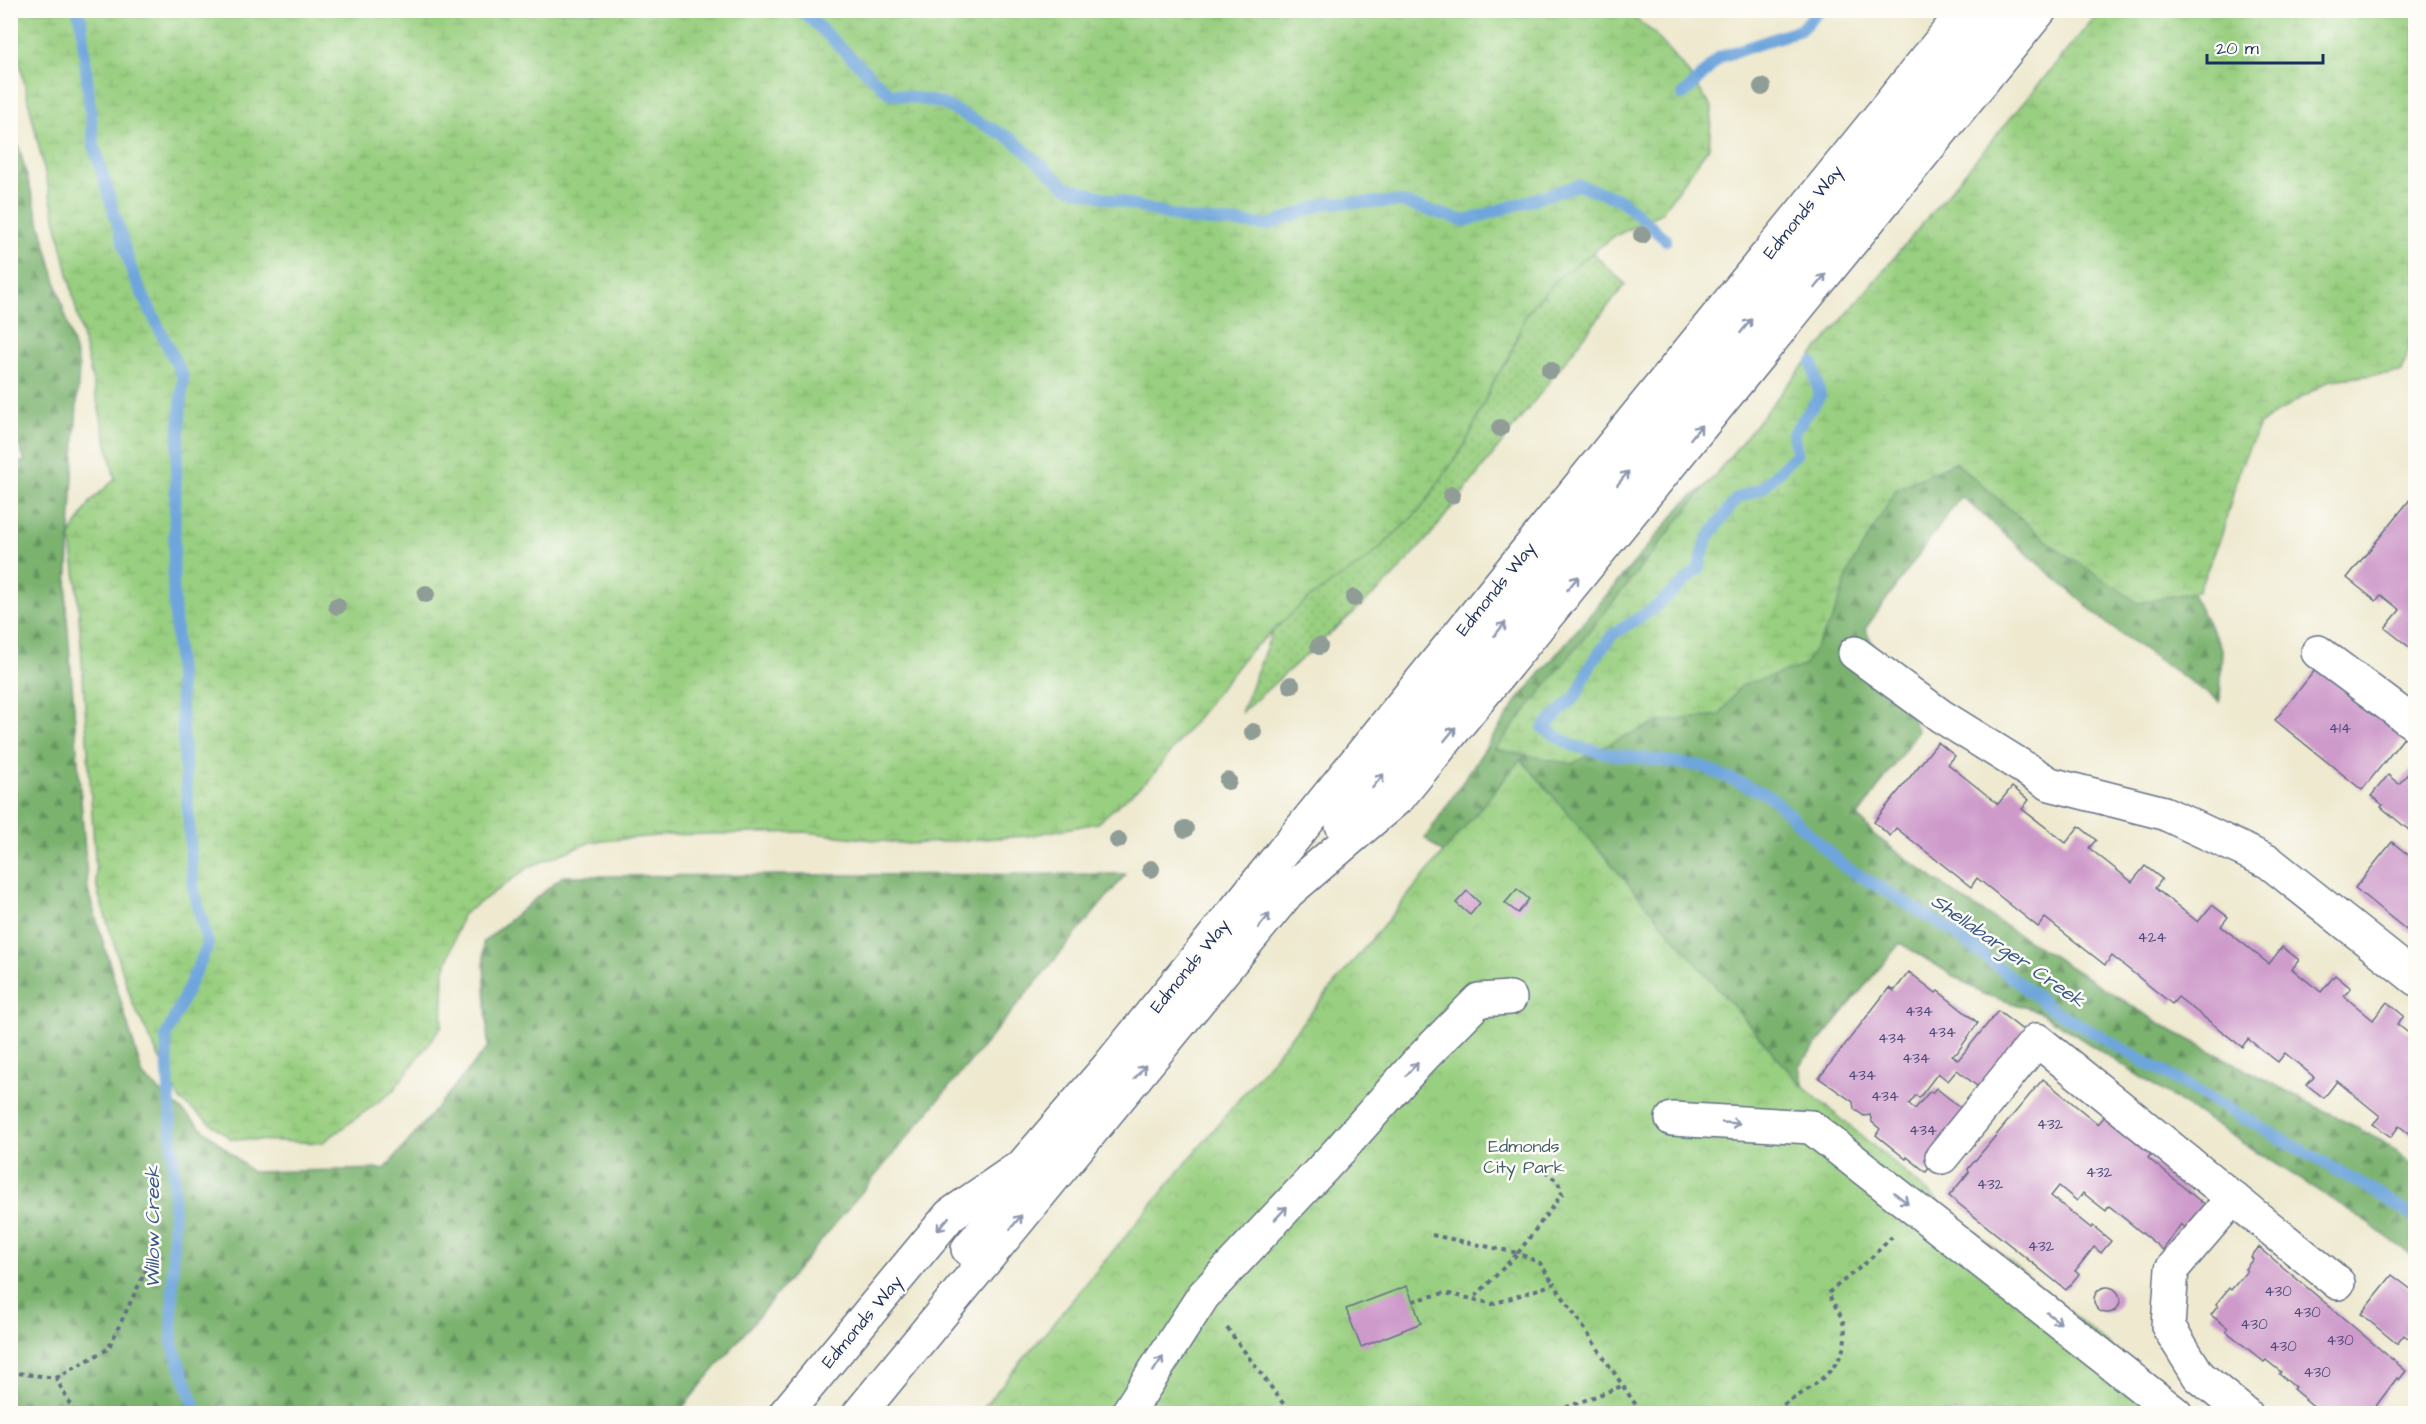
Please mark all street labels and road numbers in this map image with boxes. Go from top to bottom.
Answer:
street label: Edmonds Way [1757,160,1850,265]
street label: Edmonds Way [1450,537,1543,642]
street label: Edmonds Way [1144,914,1237,1019]
street label: Edmonds Way [816,1270,909,1375]

